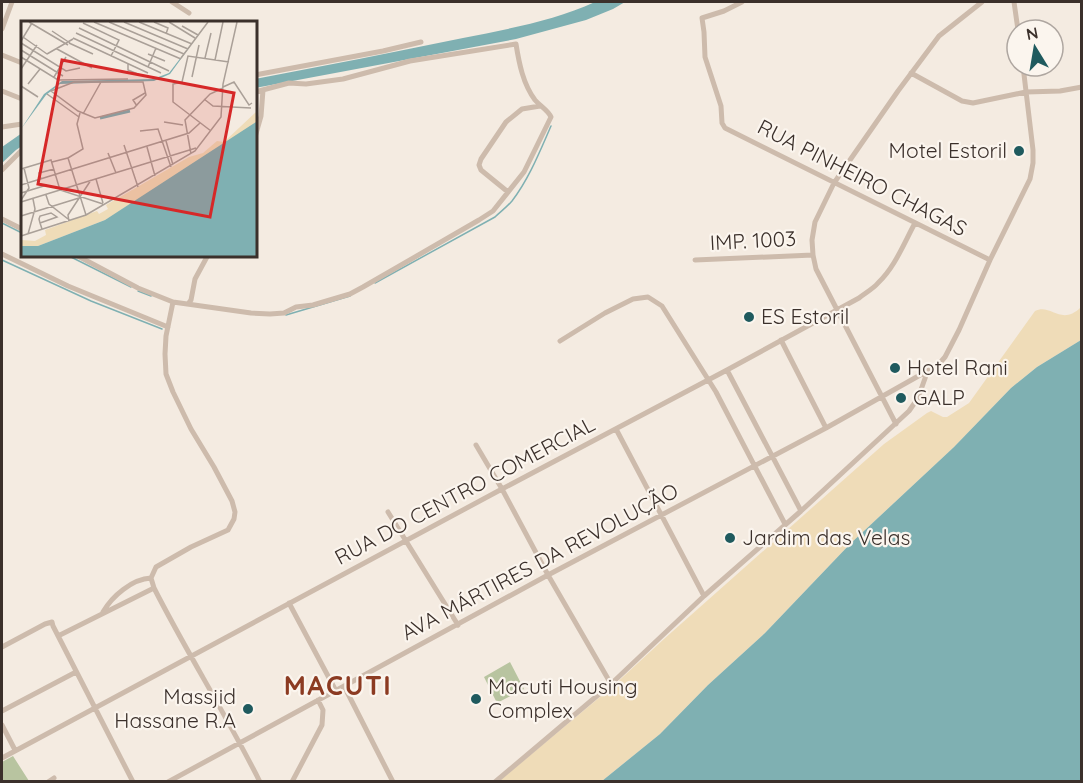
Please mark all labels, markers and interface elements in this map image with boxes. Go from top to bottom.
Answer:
north arrow [1005,18,1065,78]
inset map [21,21,256,256]
text: N [1024,22,1040,44]
street label: RUA PINHEIRO CHAGAS [753,113,971,241]
place label: Motel Estoril [889,137,1007,163]
marker: Motel Estoril [1012,144,1026,158]
street label: IMP. 1003 [709,225,797,255]
place label: ES Estoril [761,303,849,329]
marker: ES Estoril [742,310,756,324]
place label: Hotel Rani [907,354,1008,380]
marker: Hotel Rani [888,361,902,375]
place label: GALP [913,384,965,410]
marker: GALP [894,391,908,405]
street label: RUA DO CENTRO COMERCIAL [330,410,599,570]
street label: AVA MÁRTIRES DA REVOLUÇÃO [397,477,682,645]
place label: Jardim das Velas [742,524,910,550]
marker: Jardim das Velas [723,531,737,545]
district label: MACUTI [284,668,392,702]
place label: Macuti Housing Complex [488,673,638,723]
place label: Massjid Hassane R.A [114,683,236,733]
marker: Macuti Housing Complex [469,692,483,706]
marker: Massjid Hassane R.A [241,702,255,716]

